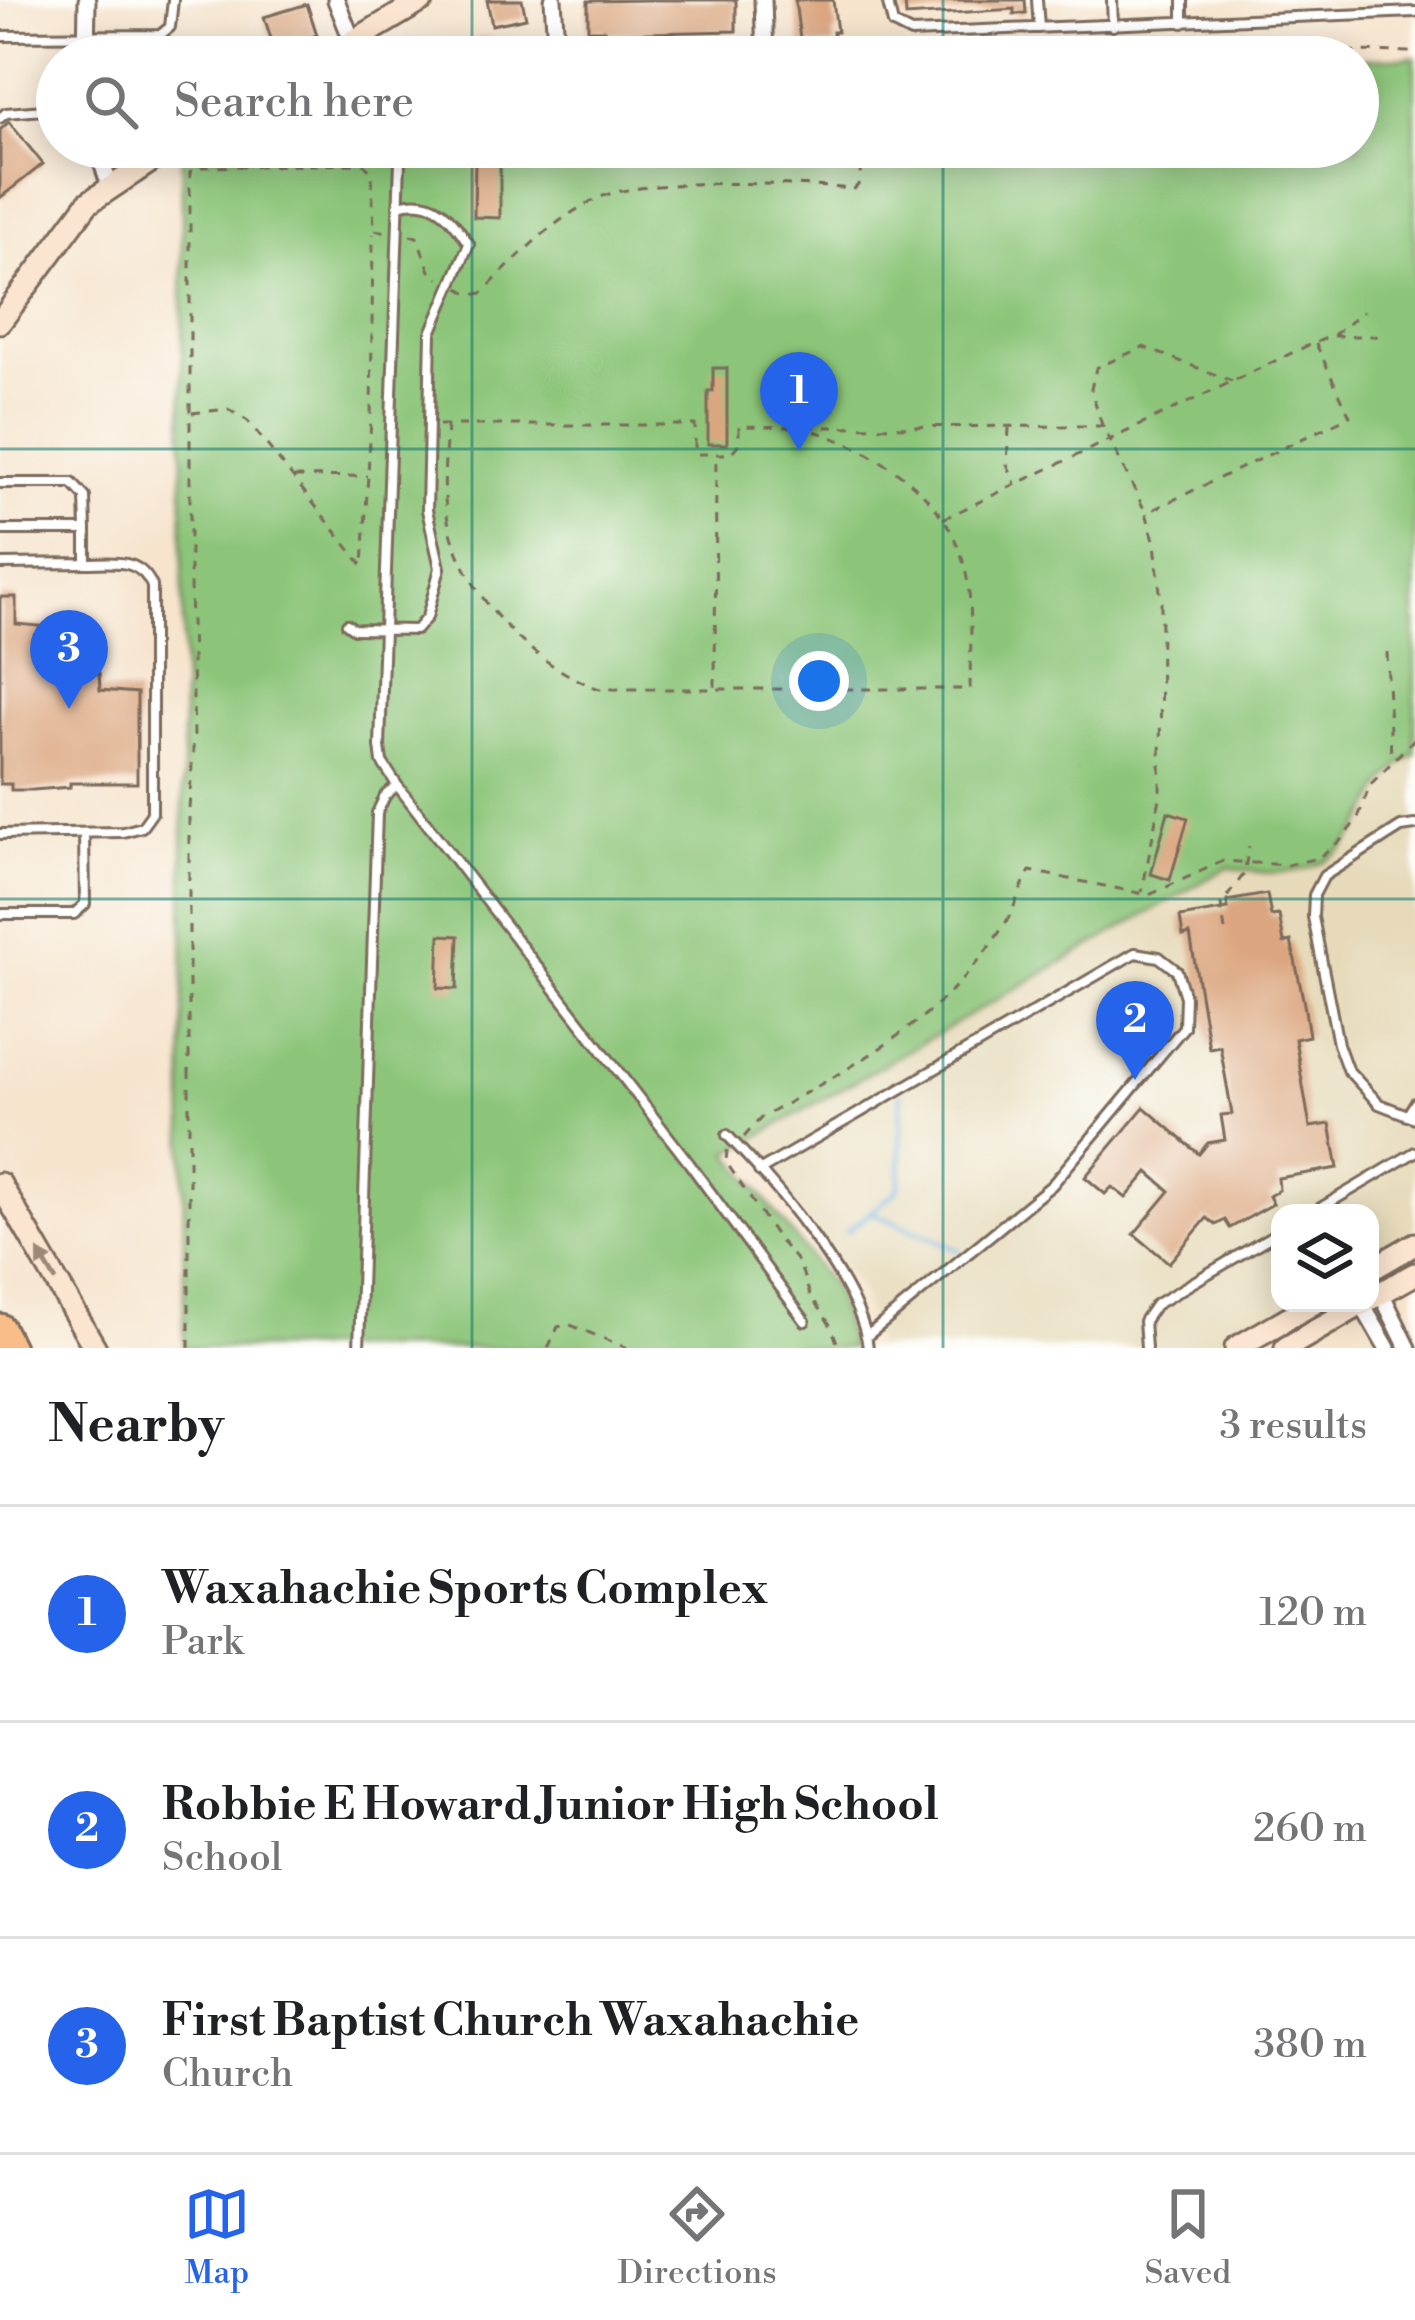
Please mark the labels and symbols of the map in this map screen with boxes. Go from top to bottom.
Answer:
pin: 1 [760,352,838,451]
pin: 3 [30,610,108,709]
your location [789,651,849,711]
pin: 2 [1096,981,1174,1080]
one-way arrow [37,1249,58,1283]

